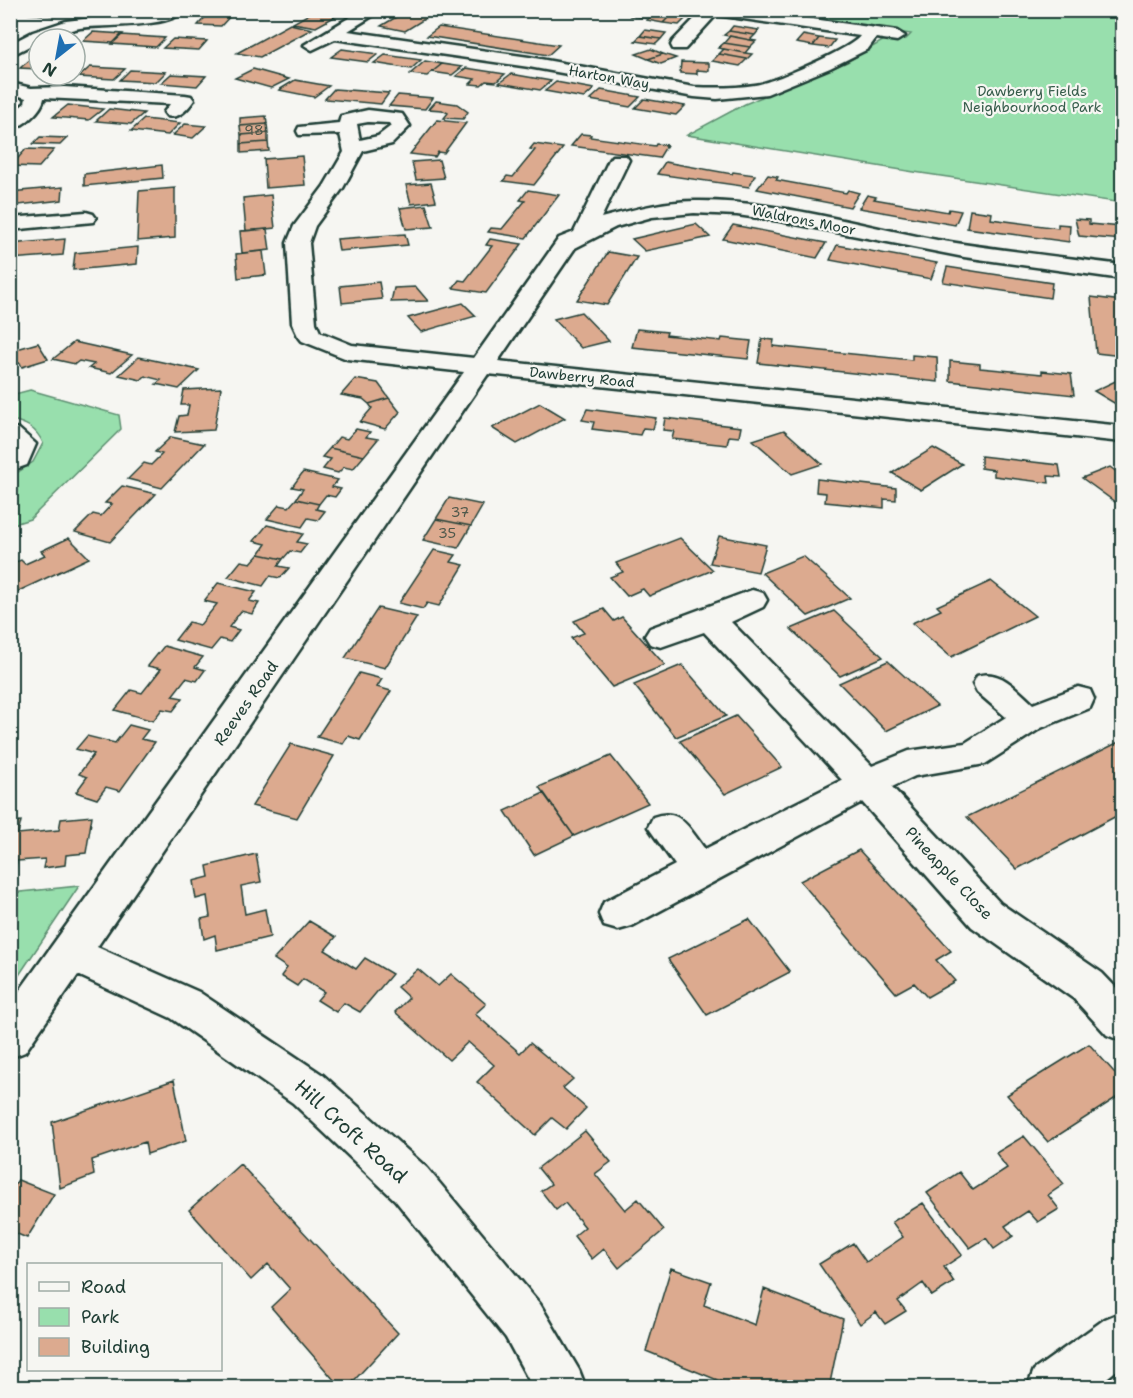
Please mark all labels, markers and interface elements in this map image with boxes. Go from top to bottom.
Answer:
north arrow [27,27,87,87]
text: N [39,57,60,82]
street label: Harton Way [567,61,651,93]
park label: Dawberry Fields Neighbourhood Park [962,82,1102,116]
house number: 98 [244,121,264,139]
street label: Waldrons Moor [750,201,858,239]
street label: Dawberry Road [528,363,636,391]
house number: 37 [451,503,469,521]
house number: 35 [438,524,456,542]
street label: Reeves Road [209,656,283,750]
street label: Pineapple Close [900,822,998,924]
street label: Hill Croft Road [289,1073,413,1189]
legend [27,1263,222,1371]
text: Road [81,1275,126,1299]
text: Park [81,1305,120,1329]
text: Building [81,1335,150,1359]

